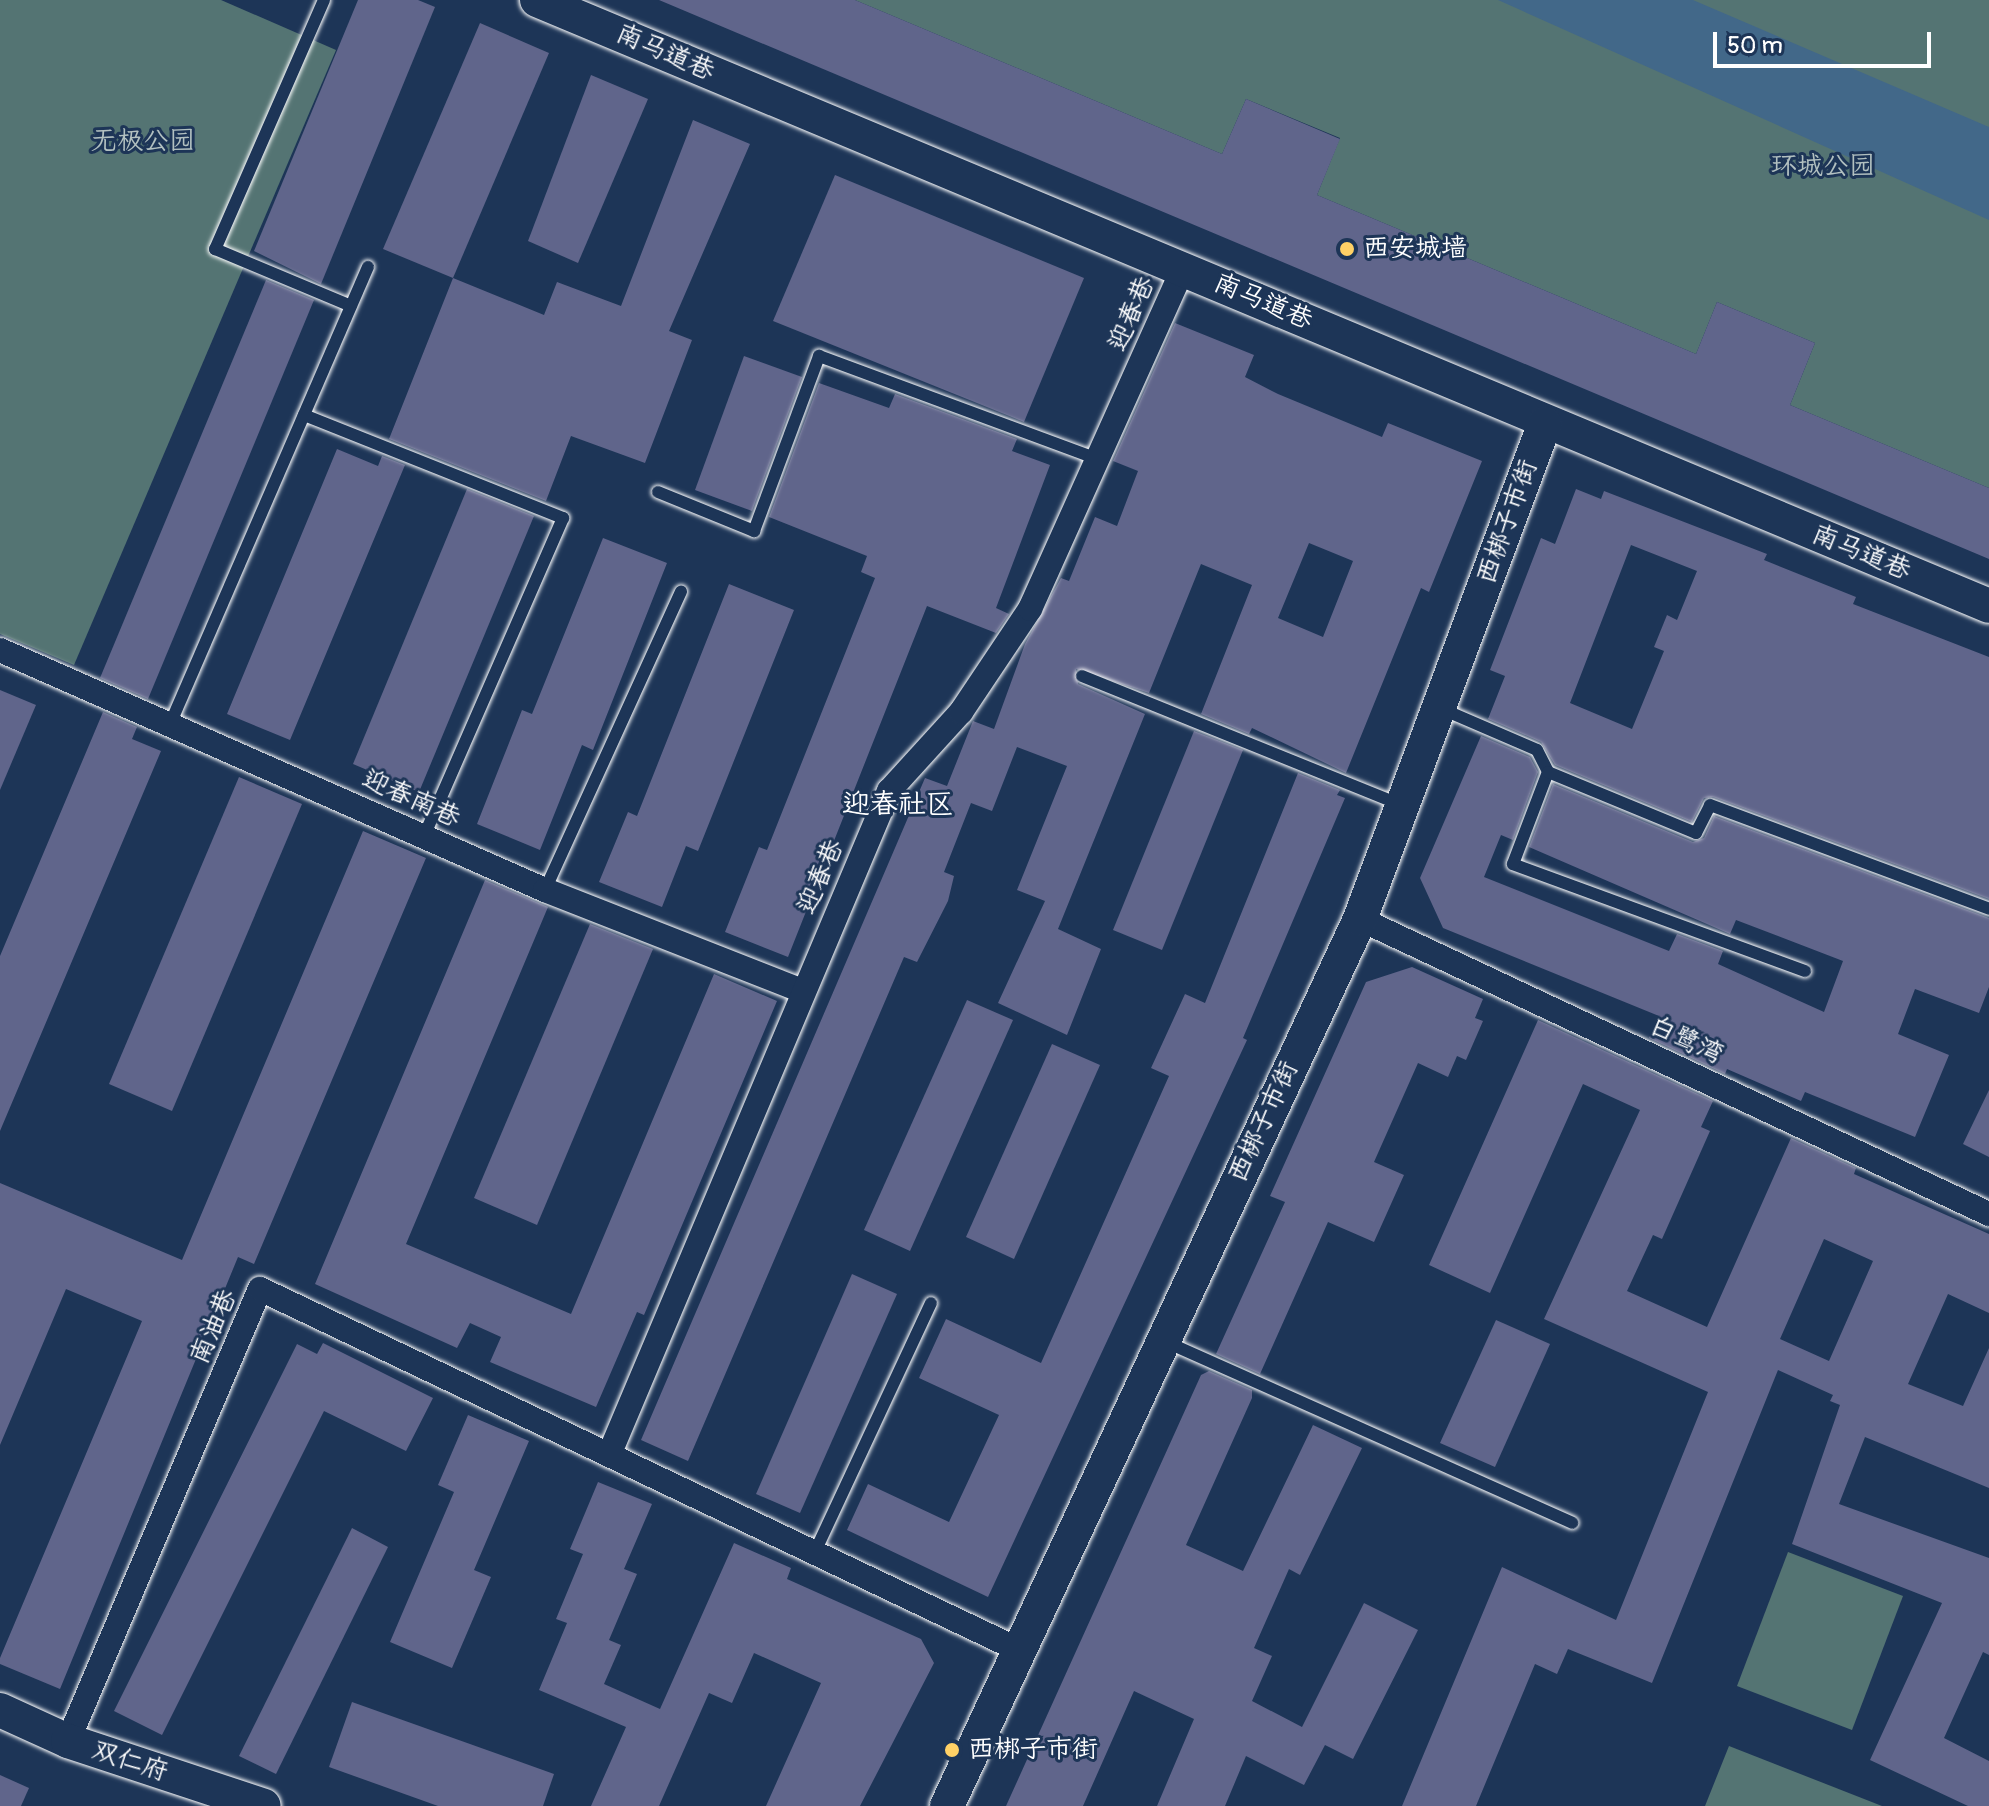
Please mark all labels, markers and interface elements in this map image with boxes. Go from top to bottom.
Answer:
scale bar [1717,16,1935,66]
street label: 南马道巷 [611,18,719,88]
text: 50 m [1727,31,1783,60]
park label: 无极公园 [91,126,195,158]
park label: 环城公园 [1771,151,1875,183]
place label: 西安城墙 [1363,233,1467,265]
marker: 西安城墙 [1338,240,1356,258]
street label: 南马道巷 [1209,267,1317,337]
street label: 迎春巷 [1102,272,1162,356]
street label: 西梆子市街 [1471,456,1545,588]
street label: 南马道巷 [1807,519,1915,587]
street label: 迎春南巷 [357,764,465,834]
district label: 迎春社区 [842,788,954,822]
street label: 迎春巷 [791,835,851,919]
street label: 白鹭湾 [1644,1010,1728,1072]
street label: 西梆子市街 [1222,1056,1306,1188]
street label: 南油巷 [184,1285,244,1369]
place label: 西梆子市街 [968,1734,1098,1766]
street label: 双仁府 [88,1735,172,1789]
marker: 西梆子市街 [943,1741,961,1759]

